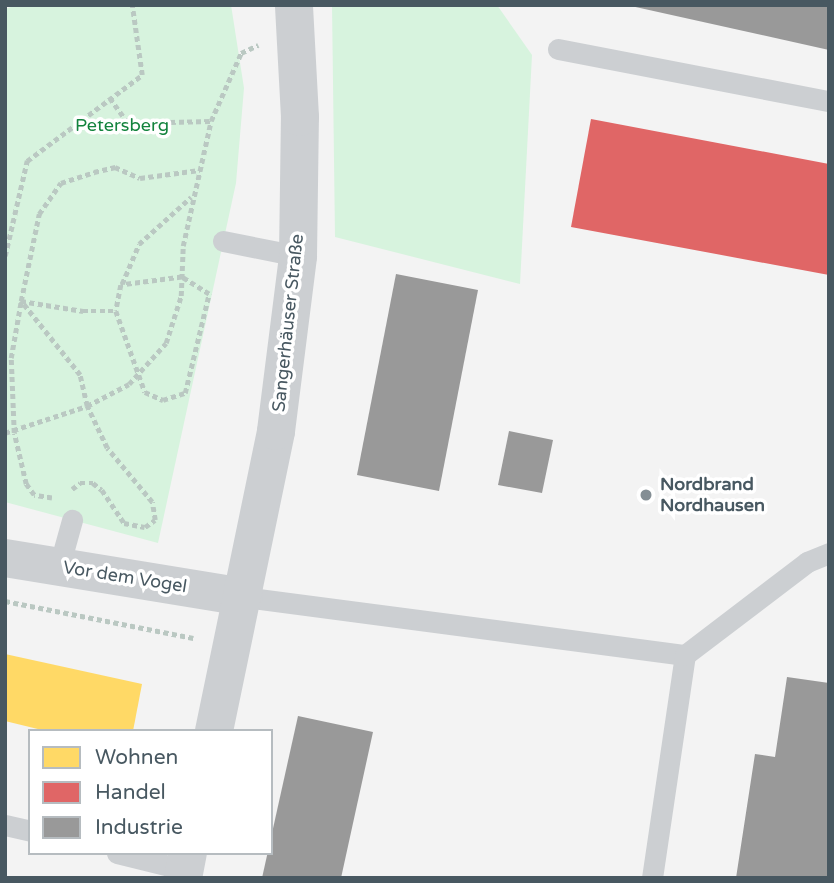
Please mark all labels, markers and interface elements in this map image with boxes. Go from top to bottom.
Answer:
park label: Petersberg [75,114,169,136]
street label: Sangerhäuser Straße [268,233,308,413]
place label: Nordbrand Nordhausen [660,474,765,516]
marker: Nordbrand Nordhausen [638,487,654,503]
street label: Vor dem Vogel [61,557,189,597]
legend [28,729,273,855]
text: Wohnen [95,745,178,770]
text: Handel [95,780,166,805]
text: Industrie [95,815,183,840]

